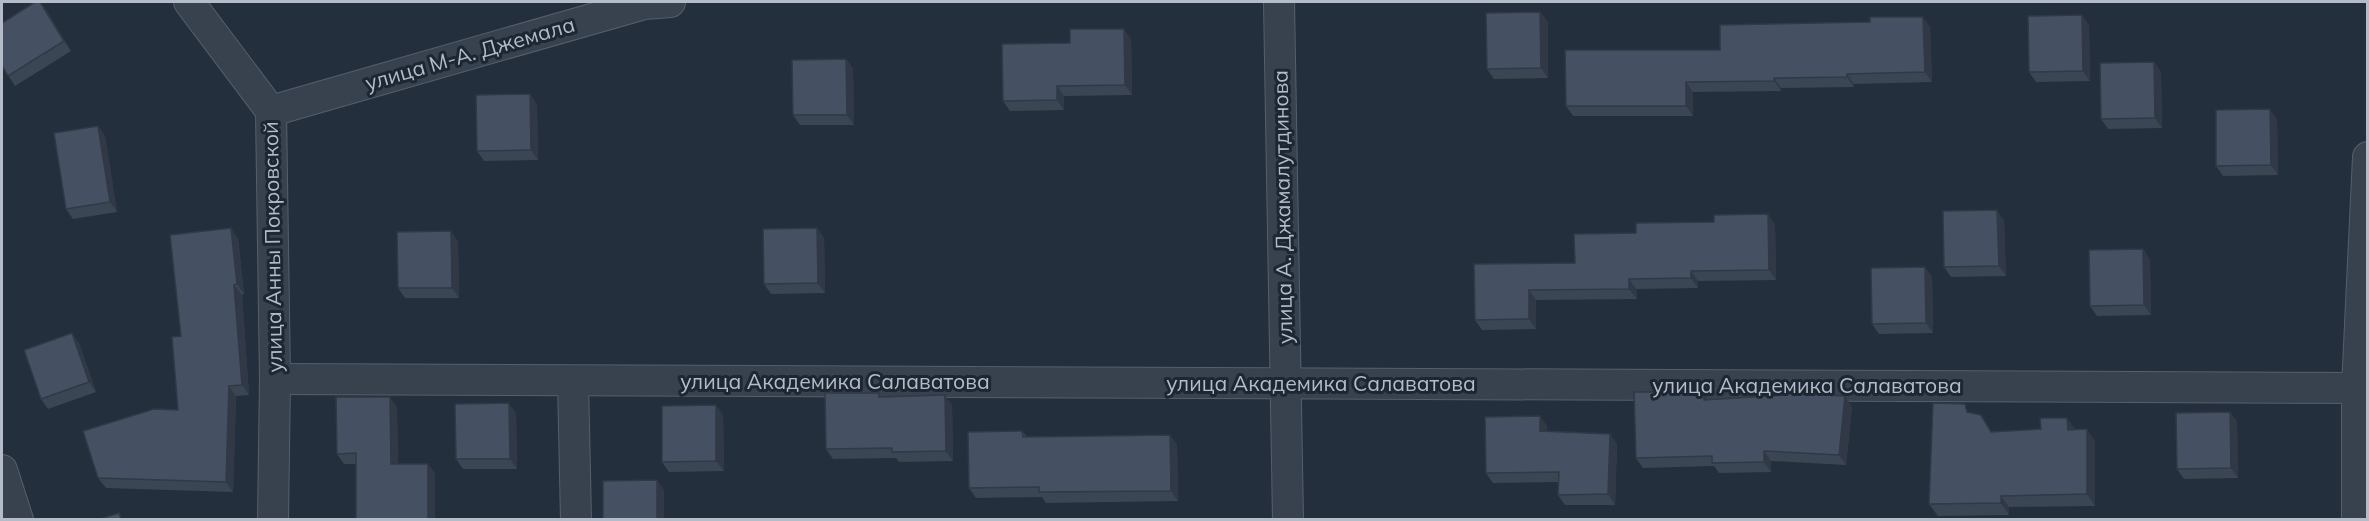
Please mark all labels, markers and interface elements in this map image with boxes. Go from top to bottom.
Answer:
street label: улица М-А. Джемала [362,11,578,95]
street label: улица А. Джамалутдинова [1267,70,1297,344]
street label: улица Анны Покровской [257,121,287,373]
street label: улица Академика Салаватова [680,368,990,394]
street label: улица Академика Салаватова [1166,370,1476,396]
street label: улица Академика Салаватова [1652,372,1962,398]

